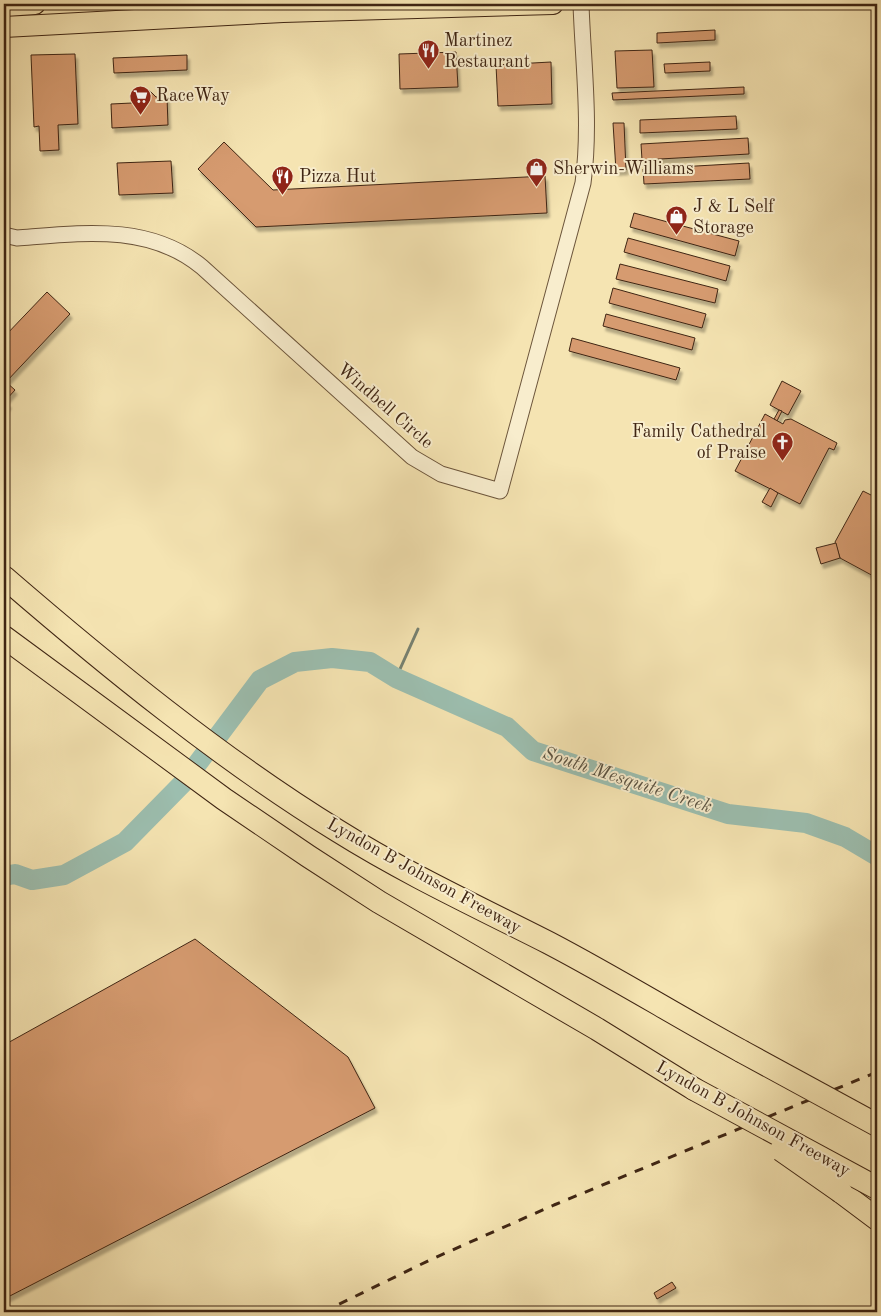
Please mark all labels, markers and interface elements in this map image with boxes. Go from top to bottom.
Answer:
place label: Martinez Restaurant [444,32,530,71]
restaurant icon: Martinez Restaurant [416,39,440,70]
supermarket icon: RaceWay [128,84,152,115]
place label: RaceWay [156,87,230,105]
shop icon: Sherwin-Williams [525,157,549,188]
place label: Sherwin-Williams [553,160,694,178]
restaurant icon: Pizza Hut [271,165,295,196]
place label: Pizza Hut [299,168,376,186]
place label: J & L Self Storage [693,198,775,237]
shop icon: J & L Self Storage [665,205,689,236]
street label: Windbell Circle [334,360,436,452]
place label: Family Cathedral of Praise [632,423,766,462]
church icon: Family Cathedral of Praise [770,430,794,461]
water label: South Mesquite Creek [540,745,714,817]
street label: Lyndon B Johnson Freeway [324,815,525,937]
street label: Lyndon B Johnson Freeway [653,1058,854,1180]

